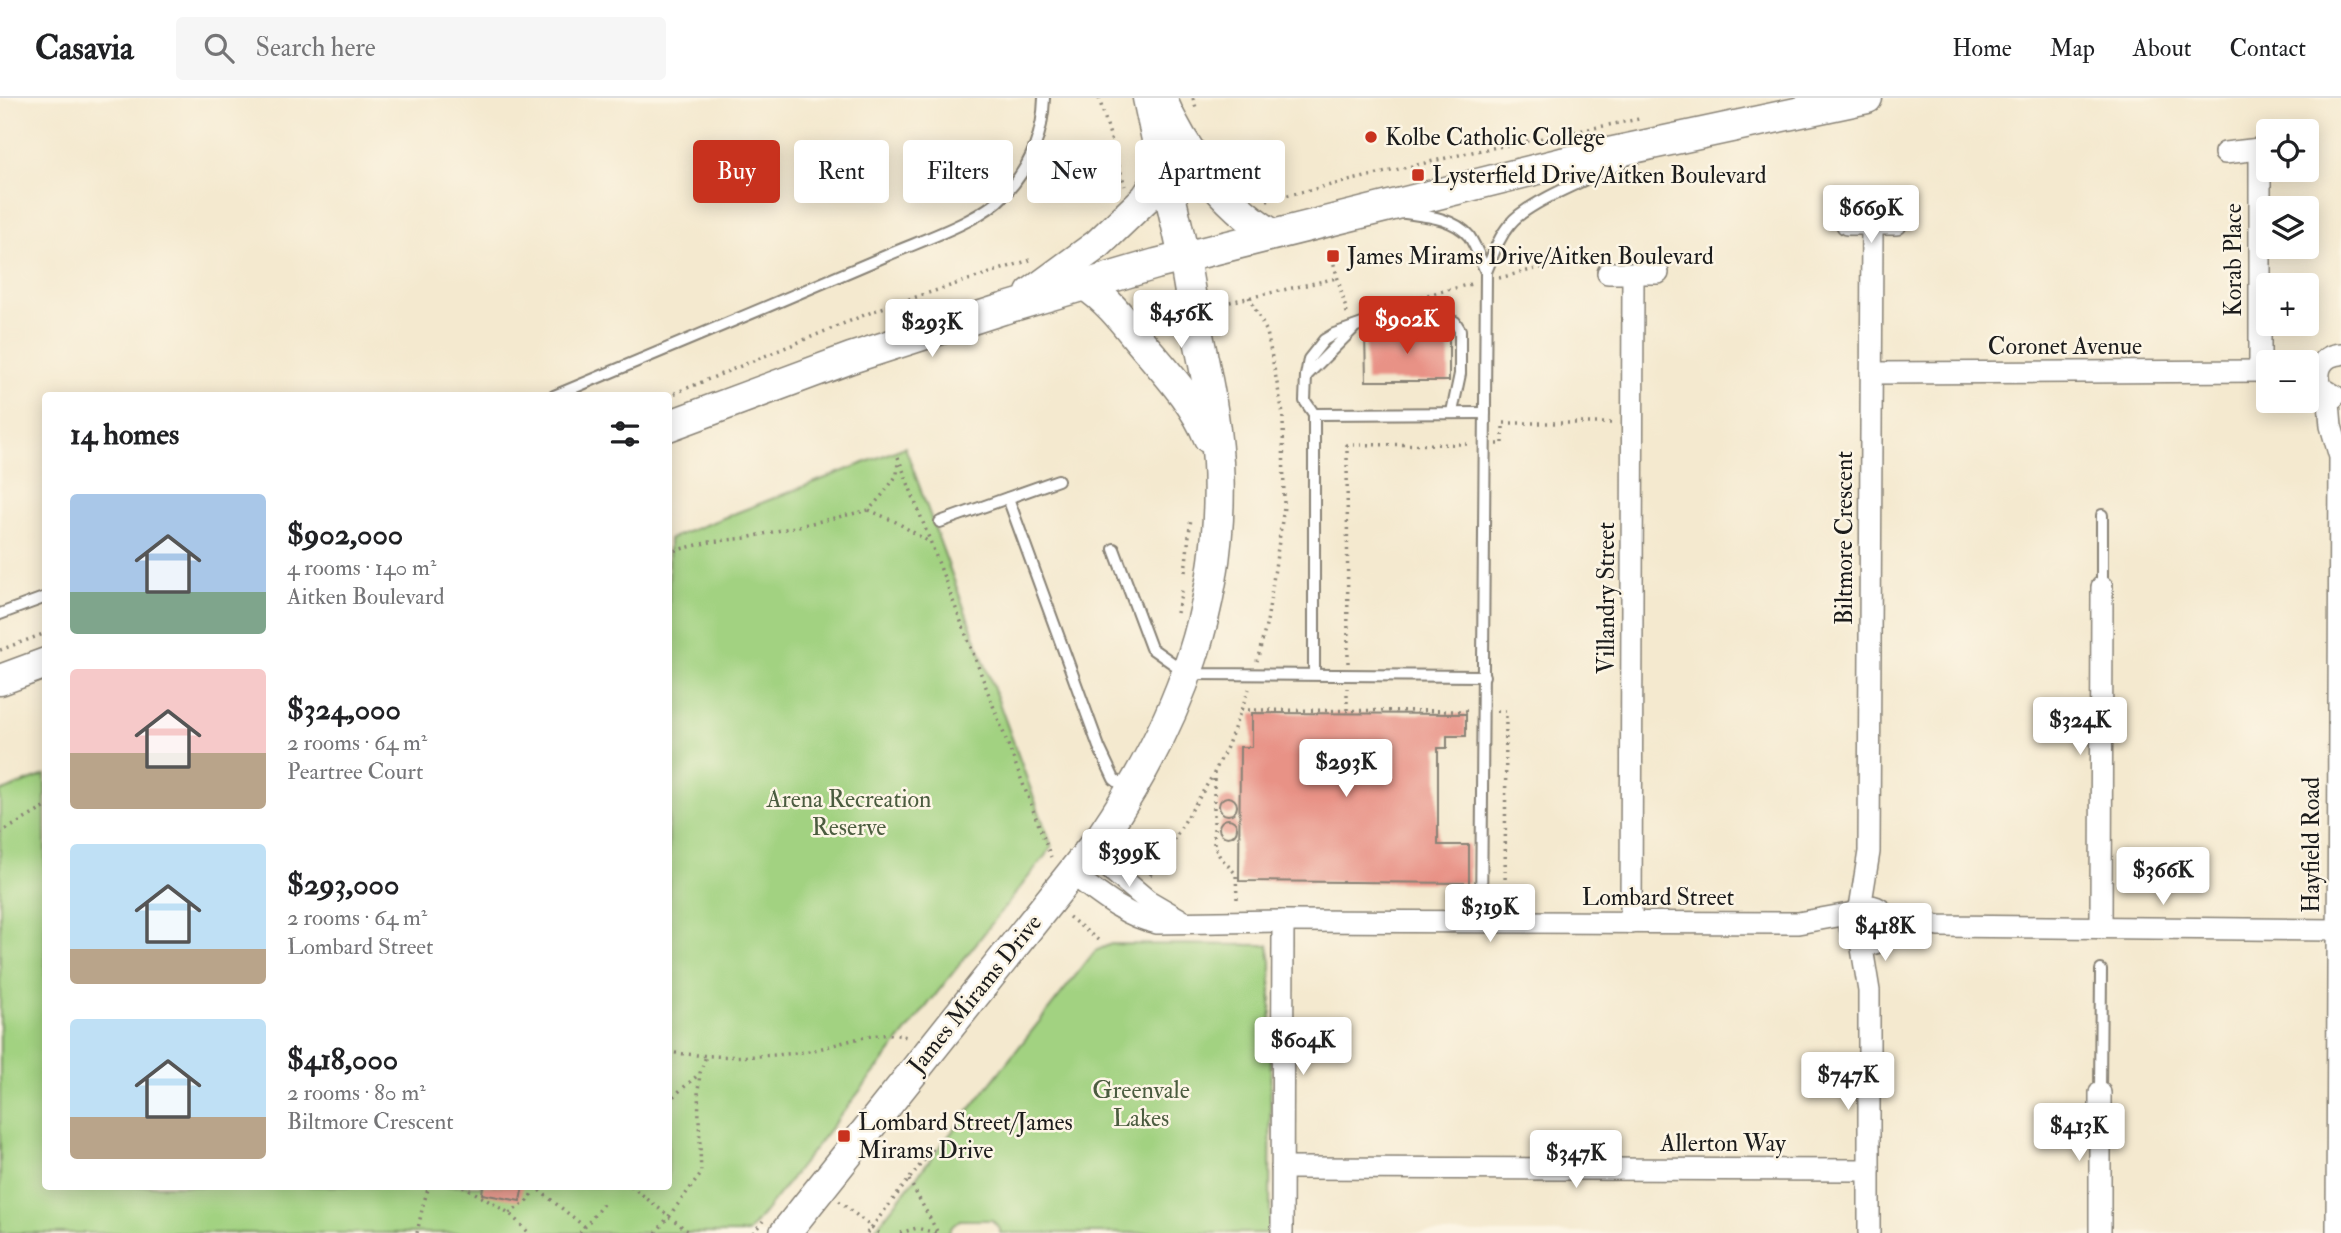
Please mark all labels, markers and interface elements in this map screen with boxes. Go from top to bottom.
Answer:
search box [176,17,666,80]
text: Casavia [35,28,134,69]
icon: search [200,29,238,67]
text: Search here [256,32,376,64]
text: Home [1952,33,2012,64]
text: Map [2050,33,2095,64]
text: About [2133,33,2192,64]
text: Contact [2230,33,2306,64]
map controls [2256,119,2319,413]
button: locate [2256,119,2319,182]
place label: Kolbe Catholic College [1385,122,1605,153]
marker: Kolbe Catholic College [1363,129,1379,145]
chip: Buy [693,140,780,203]
chip: Rent [794,140,889,203]
chip: Filters [903,140,1013,203]
chip: New [1027,140,1121,203]
chip: Apartment [1135,140,1285,203]
place label: Lysterfield Drive/Aitken Boulevard [1432,160,1767,191]
marker: Lysterfield Drive/Aitken Boulevard [1410,167,1426,183]
pin: $669K [1822,186,1920,245]
text: $669K [1839,193,1903,222]
button: layers [2256,196,2319,259]
street label: Korab Place [2218,203,2249,317]
place label: James Mirams Drive/Aitken Boulevard [1346,241,1714,272]
marker: James Mirams Drive/Aitken Boulevard [1325,248,1341,264]
button: + [2256,273,2319,336]
pin: $456K [1132,290,1230,350]
pin: $902K [1358,296,1456,356]
text: $456K [1149,298,1213,327]
pin: $293K [883,300,981,359]
text: $902K [1375,304,1439,333]
text: $293K [901,307,963,336]
street label: Coronet Avenue [1988,331,2142,362]
button: − [2256,350,2319,413]
icon: filters [606,415,644,453]
text: 14 homes [70,416,179,453]
street label: Biltmore Crescent [1829,451,1860,625]
text: $902,000 [287,516,403,553]
icon: home [126,522,210,606]
street label: Villandry Street [1591,522,1622,674]
text: 4 rooms · 140 m² [287,553,436,582]
text: Aitken Boulevard [287,582,445,611]
text: $324,000 [287,691,401,728]
icon: home [126,697,210,781]
pin: $324K [2031,698,2129,757]
text: $324K [2049,705,2111,734]
text: 2 rooms · 64 m² [287,728,427,757]
pin: $293K [1297,740,1395,799]
text: $293K [1315,747,1377,776]
text: Peartree Court [287,757,423,786]
street label: Hayfield Road [2296,777,2327,913]
park label: Arena Recreation Reserve [766,784,931,843]
pin: $399K [1080,830,1178,889]
text: $399K [1098,837,1160,866]
pin: $366K [2114,848,2212,907]
text: $366K [2132,855,2194,884]
text: $293,000 [287,866,399,903]
icon: home [126,872,210,956]
street label: Lombard Street [1582,882,1735,913]
pin: $319K [1441,884,1539,944]
text: $319K [1461,892,1519,921]
text: 2 rooms · 64 m² [287,903,427,932]
pin: $418K [1836,904,1934,963]
street label: James Mirams Drive [901,908,1049,1081]
text: $418K [1855,911,1915,940]
text: Lombard Street [287,932,433,961]
pin: $604K [1254,1018,1352,1077]
text: $604K [1271,1025,1335,1054]
text: $418,000 [287,1041,398,1078]
icon: home [126,1047,210,1131]
pin: $747K [1799,1052,1897,1112]
text: $747K [1817,1060,1879,1089]
park label: Greenvale Lakes [1092,1075,1190,1134]
text: 2 rooms · 80 m² [287,1078,426,1107]
pin: $413K [2030,1104,2128,1163]
text: Biltmore Crescent [287,1107,454,1136]
place label: Lombard Street/James Mirams Drive [858,1107,1073,1166]
text: $413K [2050,1111,2108,1140]
marker: Lombard Street/James Mirams Drive [836,1128,852,1144]
street label: Allerton Way [1659,1128,1786,1159]
pin: $347K [1527,1130,1625,1190]
text: $347K [1546,1138,1606,1167]

